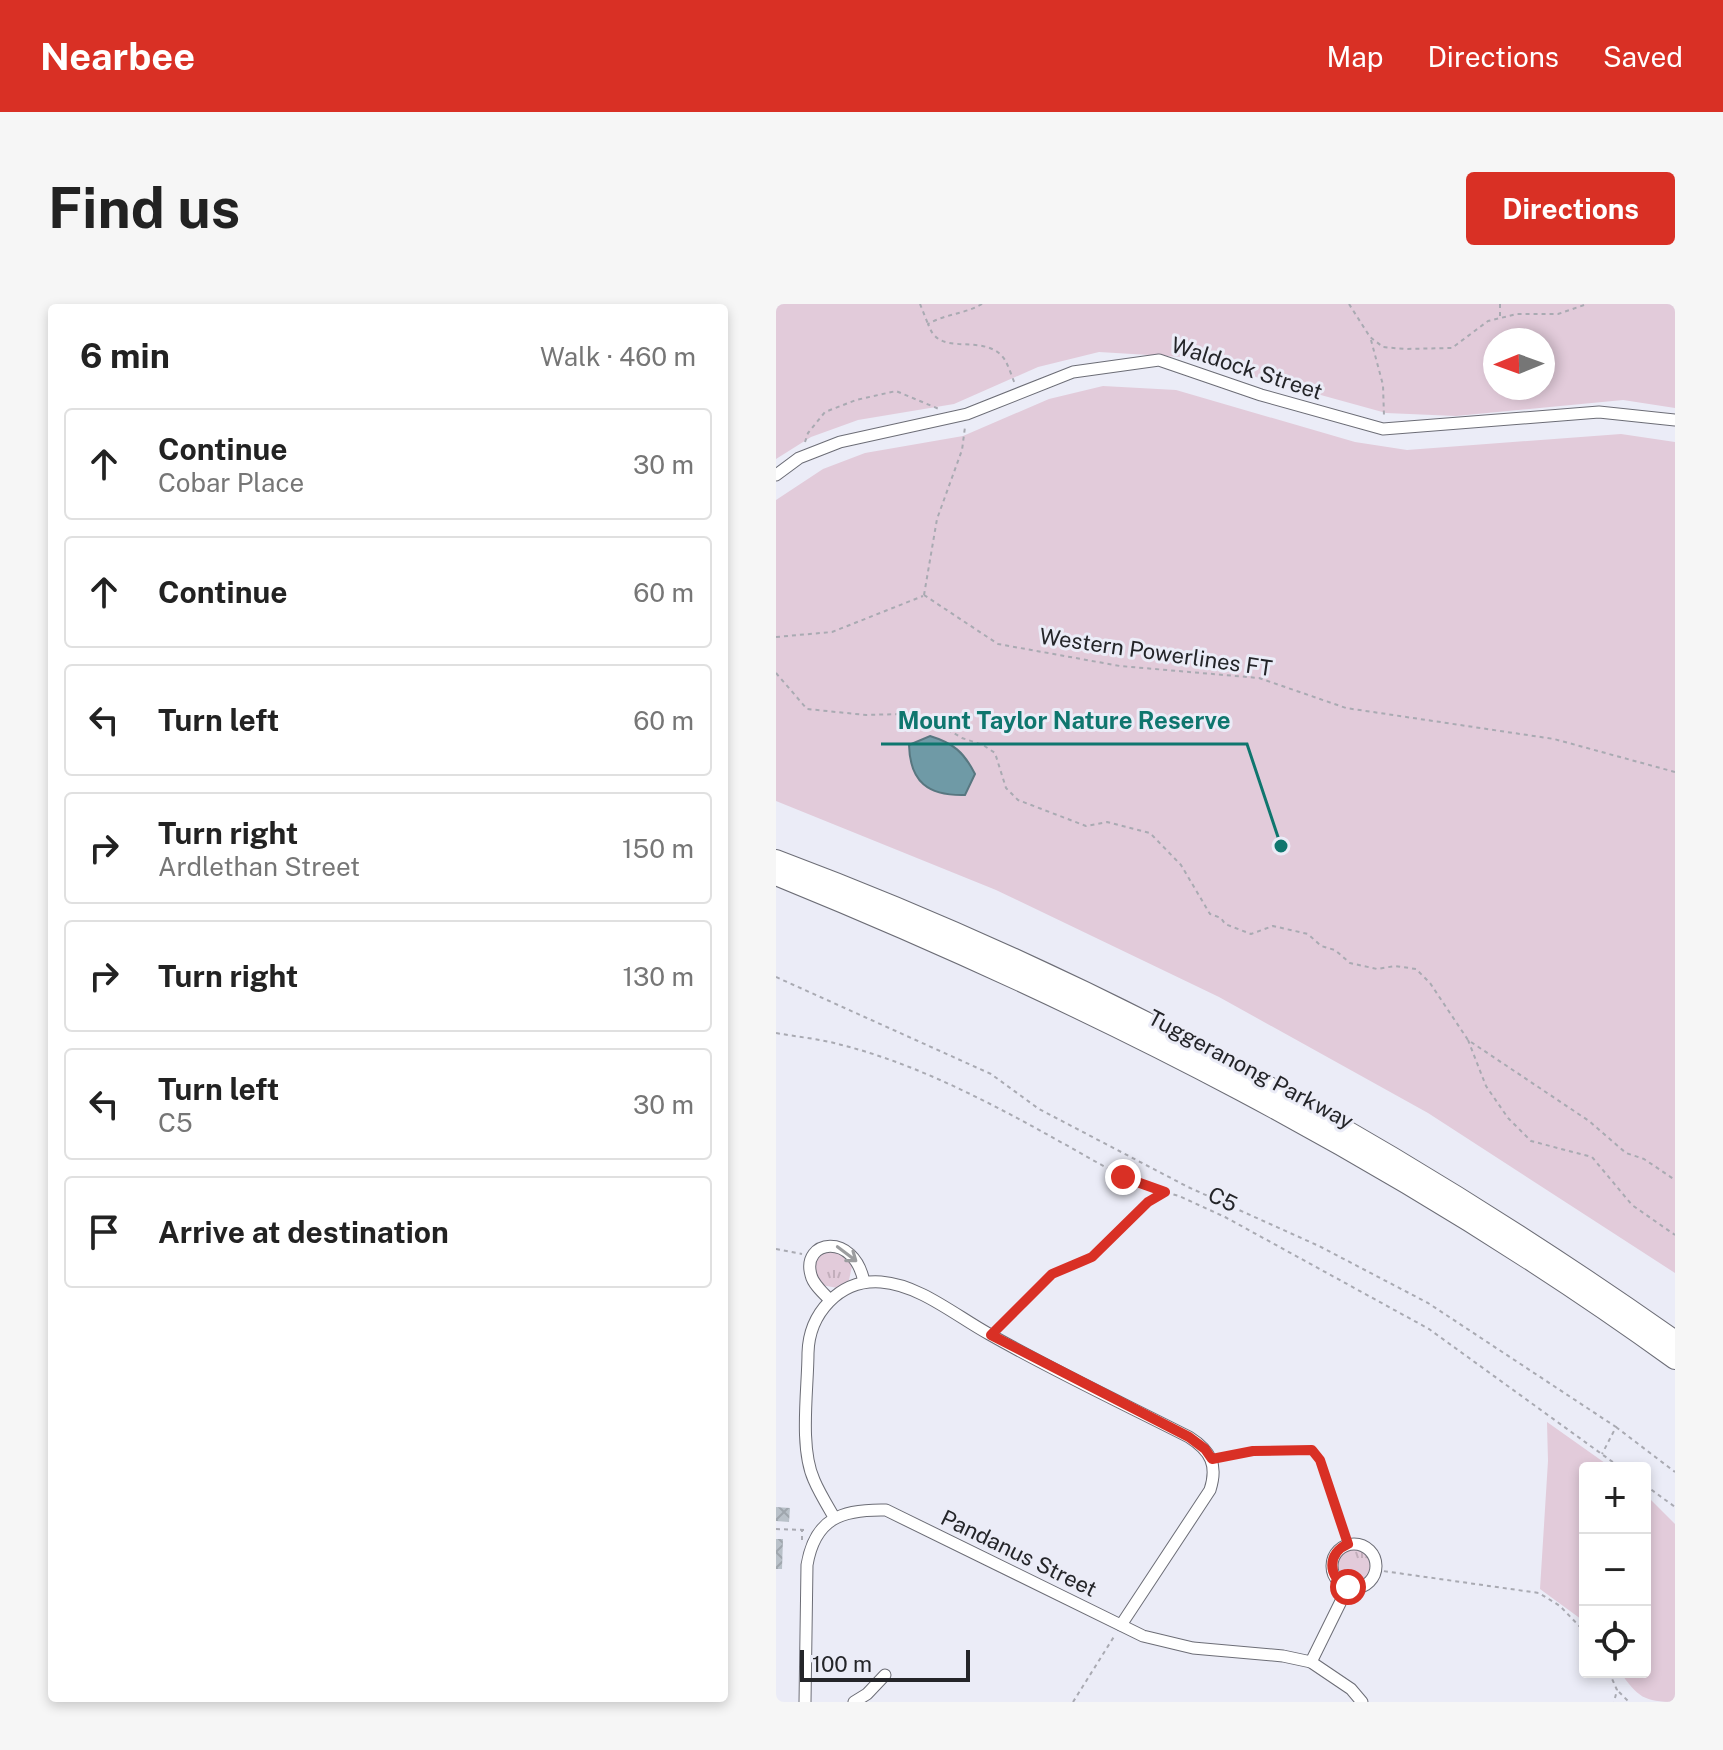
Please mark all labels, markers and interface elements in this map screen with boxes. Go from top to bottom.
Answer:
text: Nearbee [40,34,195,79]
text: Map [1327,40,1383,73]
text: Directions [1427,40,1559,73]
text: Saved [1603,40,1683,73]
button: Directions [1466,172,1675,245]
text: Find us [48,175,240,241]
north arrow [1483,328,1555,400]
street label: Waldock Street [1168,331,1326,405]
text: 6 min [80,336,170,376]
text: Walk · 460 m [540,341,696,372]
text: Continue [158,431,288,467]
icon: ahead [82,442,126,486]
text: 30 m [633,449,694,480]
text: Cobar Place [158,467,304,498]
icon: ahead [82,570,126,614]
text: Continue [158,574,288,610]
text: 60 m [633,577,694,608]
street label: Western Powerlines FT [1038,623,1274,681]
callout: Mount Taylor Nature Reserve [881,696,1247,744]
icon: left [82,698,126,742]
text: Turn left [158,702,279,738]
text: 60 m [633,705,694,736]
text: Mount Taylor Nature Reserve [897,706,1231,734]
text: Turn right [158,815,298,851]
icon: right [82,826,126,870]
text: 150 m [622,833,694,864]
text: Ardlethan Street [158,851,360,882]
icon: right [82,954,126,998]
text: Turn right [158,958,298,994]
text: 130 m [622,961,694,992]
street label: Tuggeranong Parkway [1144,1004,1358,1134]
text: Turn left [158,1071,279,1107]
icon: left [82,1082,126,1126]
text: 30 m [633,1089,694,1120]
text: C5 [158,1107,193,1138]
route end [1105,1159,1141,1195]
street label: C5 [1204,1181,1242,1217]
icon: arrive [82,1210,126,1254]
text: Arrive at destination [158,1214,449,1250]
one-way arrow [836,1245,857,1262]
map controls [1579,1462,1651,1678]
button: + [1579,1462,1651,1534]
street label: Pandanus Street [937,1504,1101,1602]
button: − [1579,1534,1651,1606]
route start [1330,1569,1366,1605]
button: locate [1579,1606,1651,1678]
scale bar [800,1646,970,1682]
text: 100 m [812,1651,872,1677]

